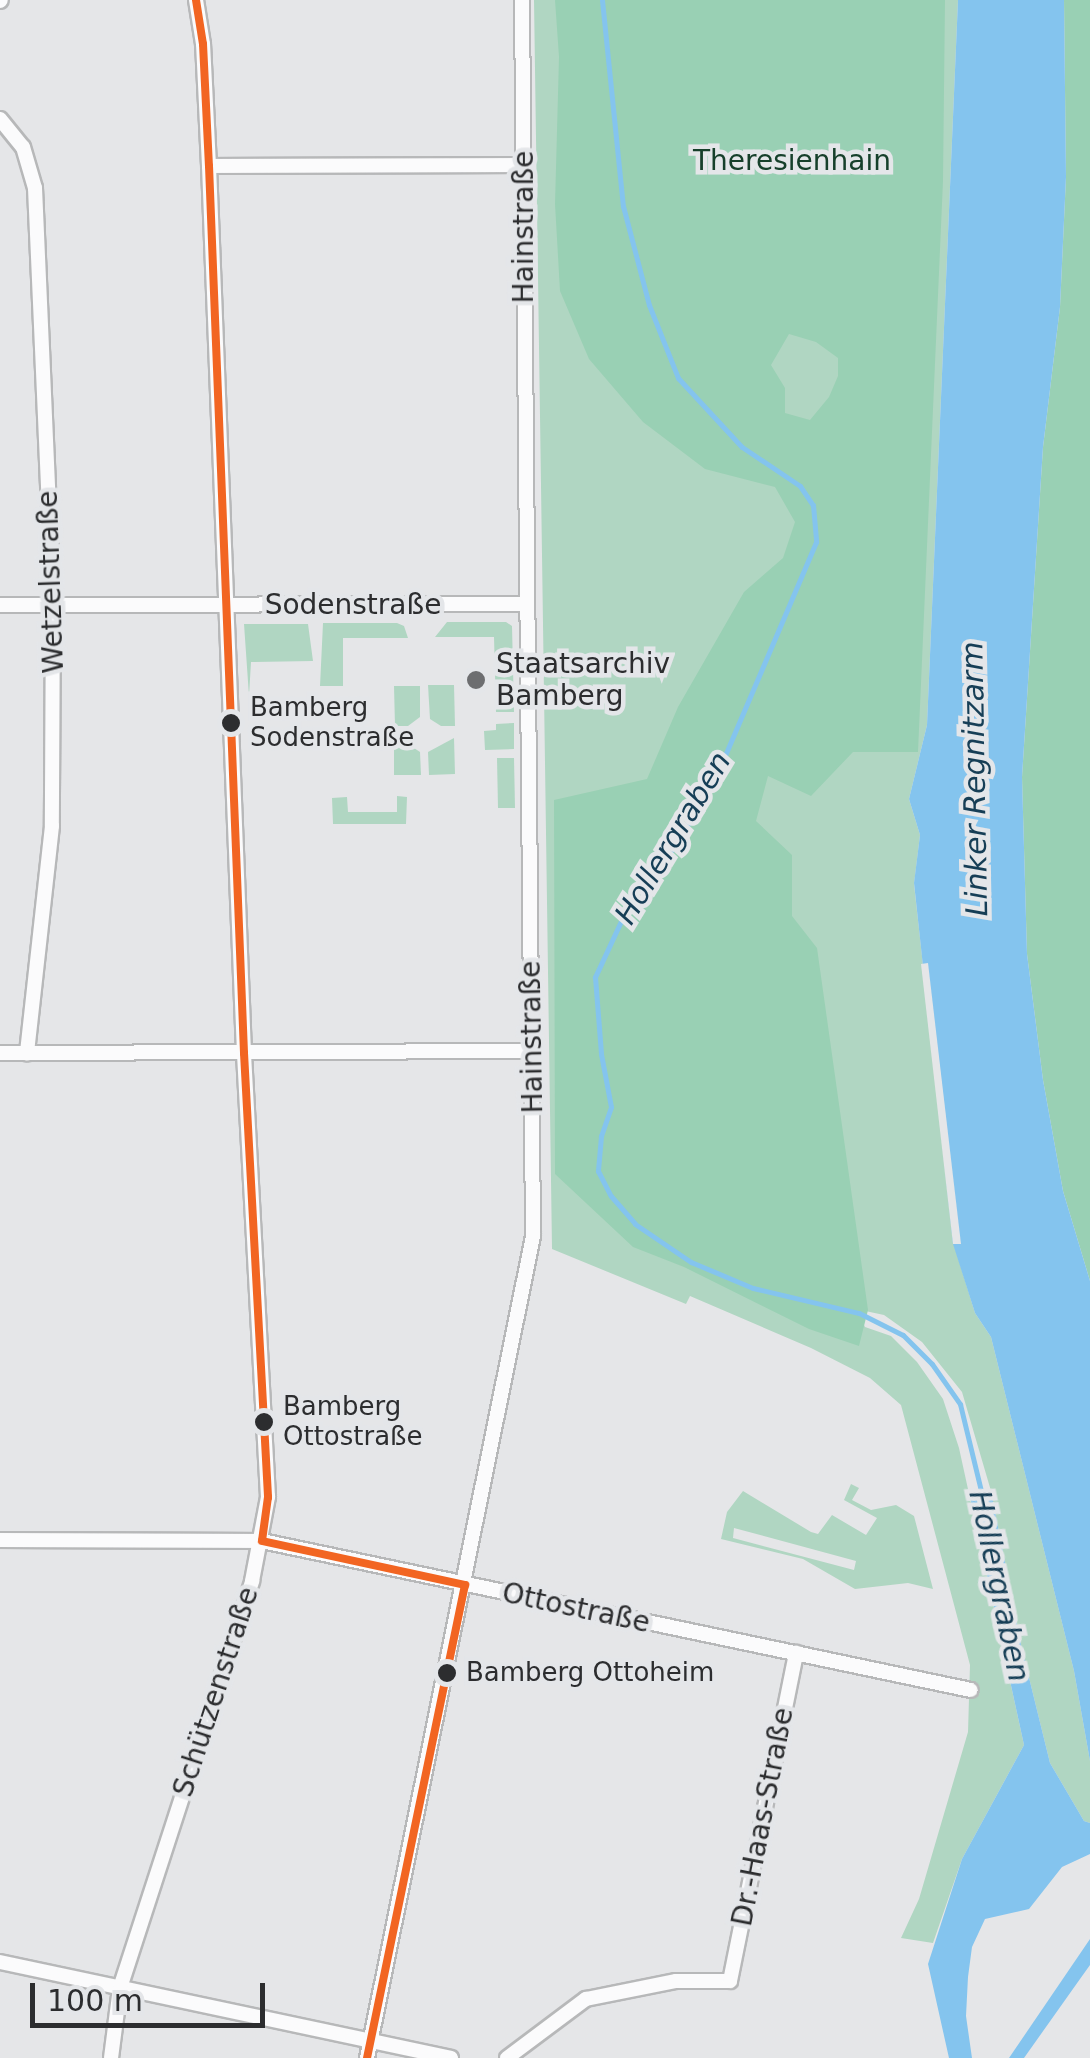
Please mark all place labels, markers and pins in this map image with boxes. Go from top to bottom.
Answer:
place label: Staatsarchiv Bamberg [496,647,670,713]
marker: Staatsarchiv Bamberg [465,669,487,691]
place label: Bamberg Sodenstraße [250,692,414,754]
marker: Bamberg Sodenstraße [221,713,241,733]
place label: Bamberg Ottostraße [283,1391,422,1452]
marker: Bamberg Ottostraße [254,1412,274,1432]
place label: Bamberg Ottoheim [466,1657,714,1689]
marker: Bamberg Ottoheim [437,1663,457,1683]

